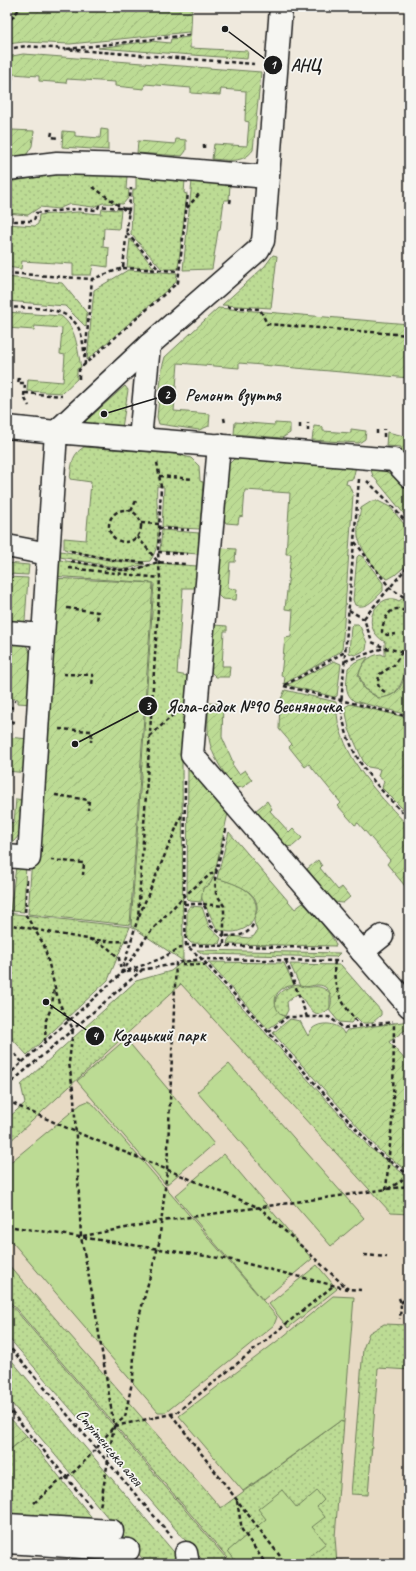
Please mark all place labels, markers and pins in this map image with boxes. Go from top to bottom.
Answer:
callout: АНЦ [263,50,330,79]
callout: Ремонт взуття [157,380,289,409]
callout: Ясла-садок №90 Весняночка [138,692,350,721]
callout: Козацький парк [85,1021,214,1050]

